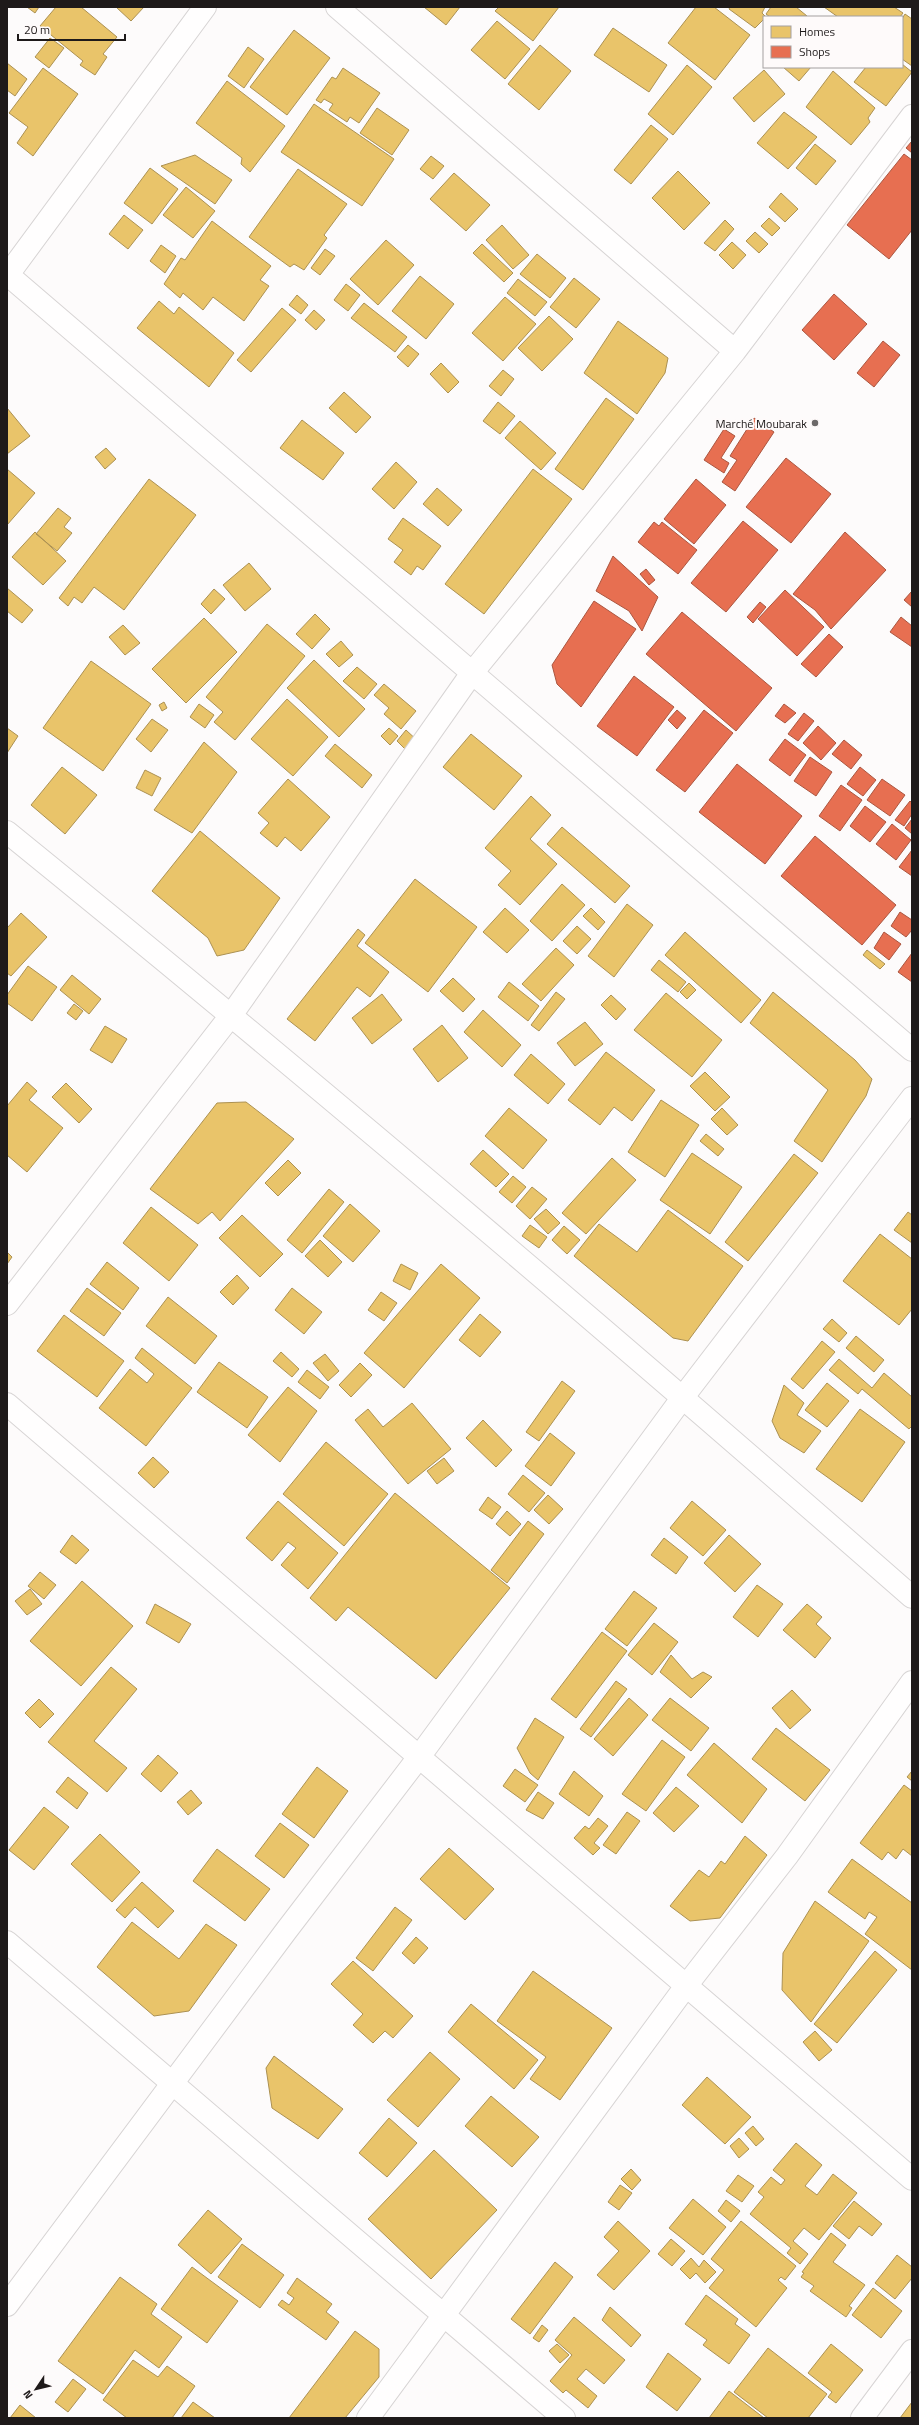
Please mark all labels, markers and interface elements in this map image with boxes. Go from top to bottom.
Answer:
scale bar [18,16,125,42]
legend [763,16,903,68]
text: 20 m [24,20,50,39]
text: Homes [799,22,835,41]
text: Shops [799,42,831,61]
place label: Marché Moubarak [716,414,807,433]
marker: Marché Moubarak [810,418,820,428]
north arrow [16,2369,56,2409]
text: N [19,2387,37,2402]

